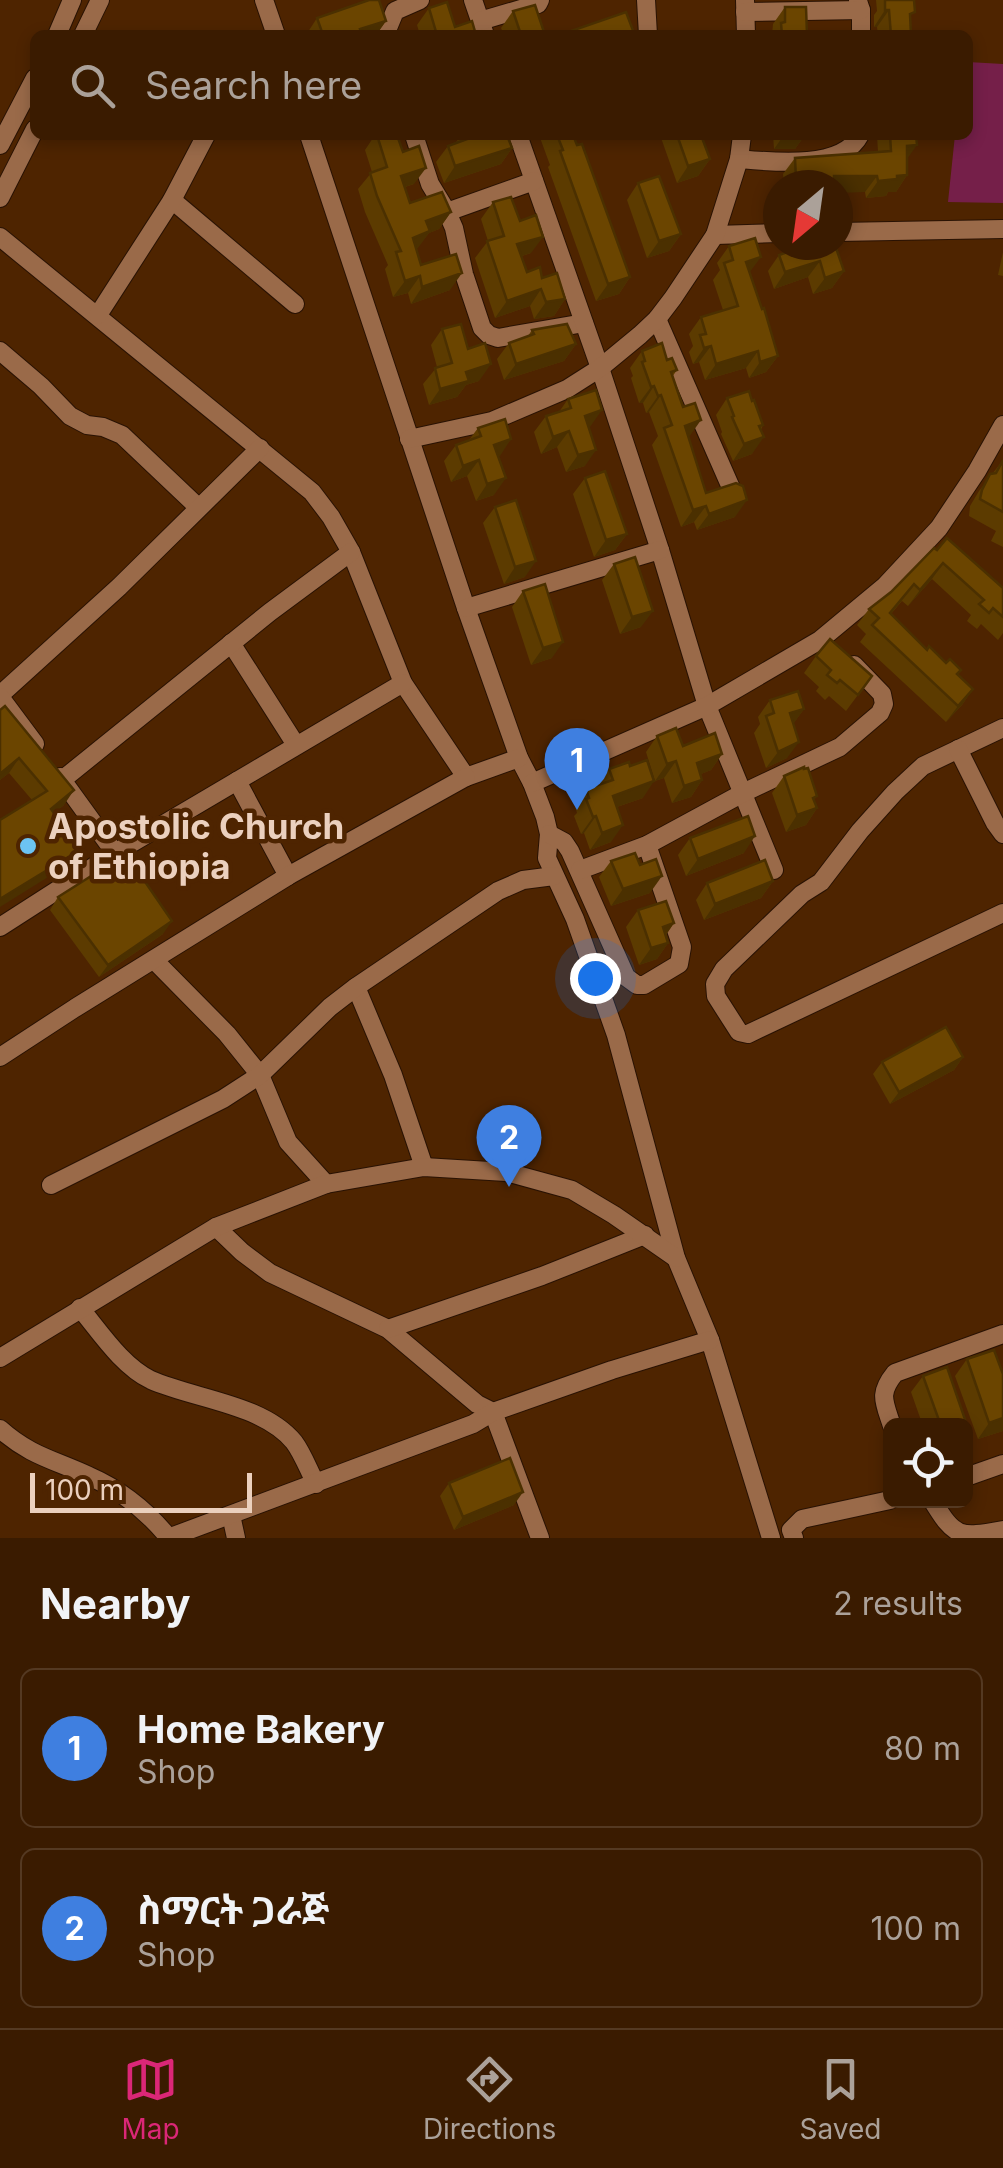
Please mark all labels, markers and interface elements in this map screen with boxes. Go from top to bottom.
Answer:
search box [30,30,973,140]
icon: search [65,58,120,113]
text: Search here [145,62,362,108]
north arrow [763,170,853,260]
pin: 1 [544,728,610,810]
place label: Apostolic Church of Ethiopia [48,805,344,887]
marker: Apostolic Church of Ethiopia [17,835,39,857]
your location [570,953,621,1004]
pin: 2 [476,1104,542,1187]
map controls [883,1418,973,1508]
button: locate [883,1418,973,1508]
scale bar [30,1468,252,1512]
text: 100 m [45,1473,124,1507]
text: Nearby [40,1578,191,1629]
text: 2 results [833,1584,963,1623]
text: Home Bakery [137,1706,385,1752]
text: 1 [68,1729,81,1768]
text: 80 m [884,1729,961,1768]
text: Shop [137,1752,215,1791]
text: ስማርት ጋራጅ [137,1887,329,1933]
text: 2 [64,1909,85,1948]
text: 100 m [871,1909,961,1948]
text: Shop [137,1935,215,1974]
tab: Map [122,2052,180,2146]
tab: Directions [423,2052,556,2146]
tab: Saved [799,2052,881,2146]

